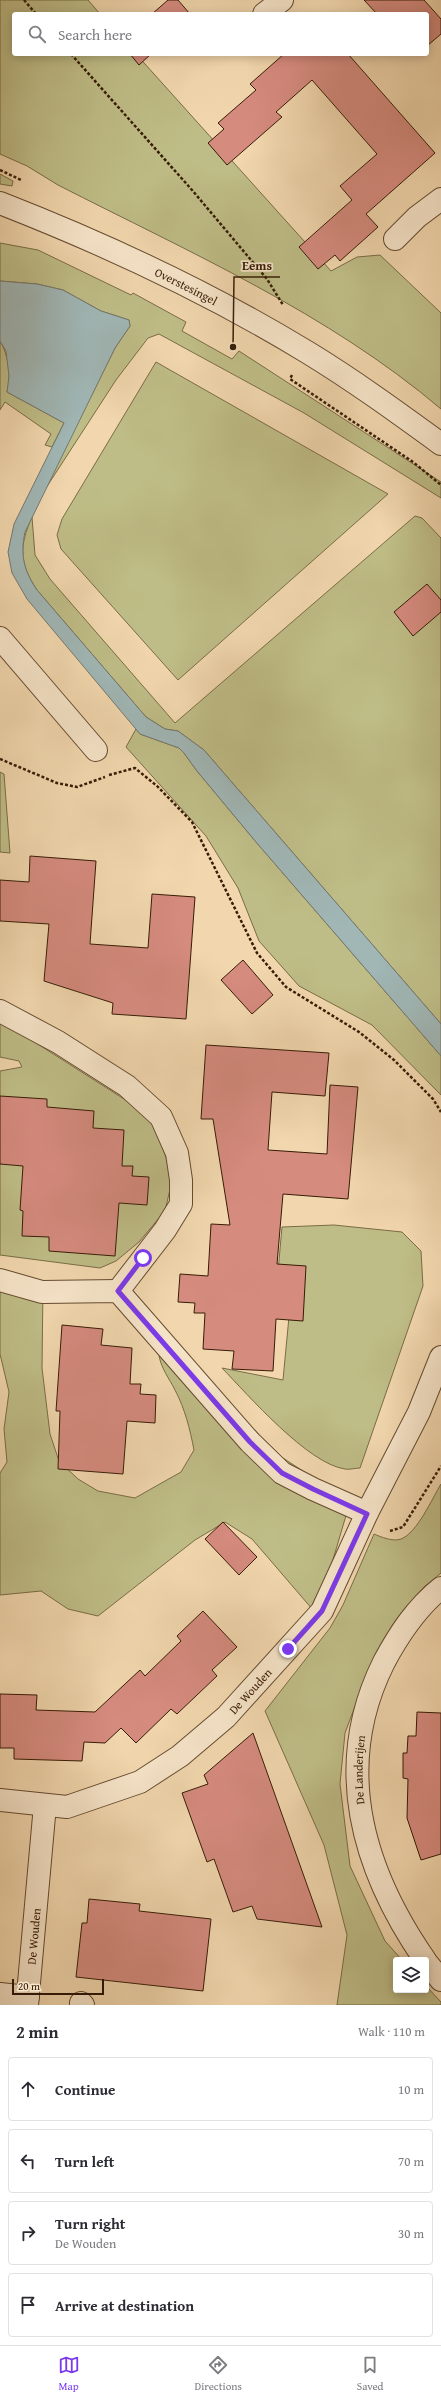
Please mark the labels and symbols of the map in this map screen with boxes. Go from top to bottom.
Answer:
callout: Eems [234,252,280,277]
text: Eems [242,256,272,275]
street label: Overstesingel [152,263,221,309]
route start [134,1249,152,1267]
route end [279,1640,297,1658]
street label: De Wouden [224,1664,275,1717]
street label: De Landerijen [349,1734,369,1806]
street label: De Wouden [22,1907,44,1965]
scale bar [12,1977,104,1996]

